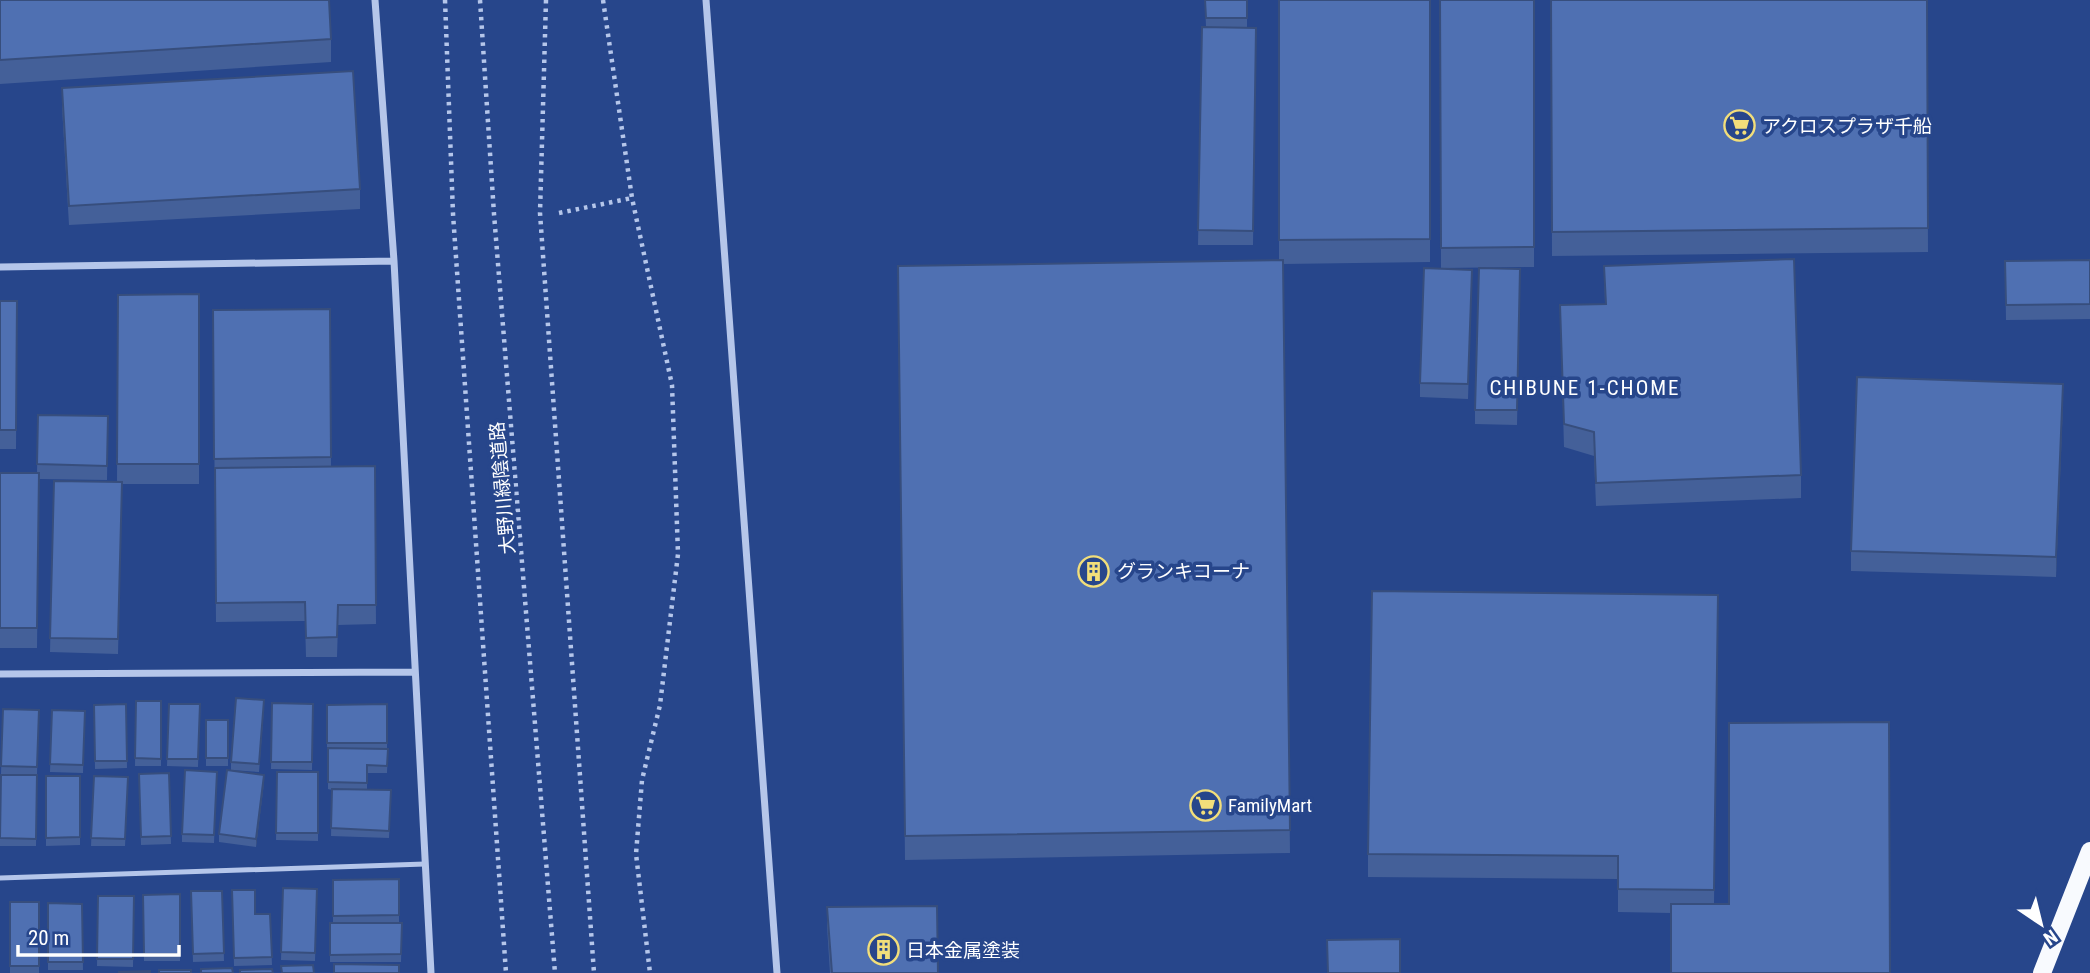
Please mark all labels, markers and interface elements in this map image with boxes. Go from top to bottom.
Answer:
supermarket icon: アクロスプラザ千船 [1722,109,1756,143]
place label: アクロスプラザ千船 [1762,115,1932,138]
district label: CHIBUNE 1-CHOME [1489,376,1681,400]
street label: 大野川緑陰道路 [485,421,520,555]
building icon: グランキコーナ [1077,554,1111,588]
place label: グランキコーナ [1117,560,1250,583]
supermarket icon: FamilyMart [1188,788,1222,822]
place label: FamilyMart [1228,794,1312,817]
north arrow [2006,889,2076,959]
scale bar [18,914,178,958]
text: N [2039,925,2062,950]
text: 20 m [28,926,69,950]
building icon: 日本金属塗装 [866,933,900,967]
place label: 日本金属塗装 [906,939,1020,962]

